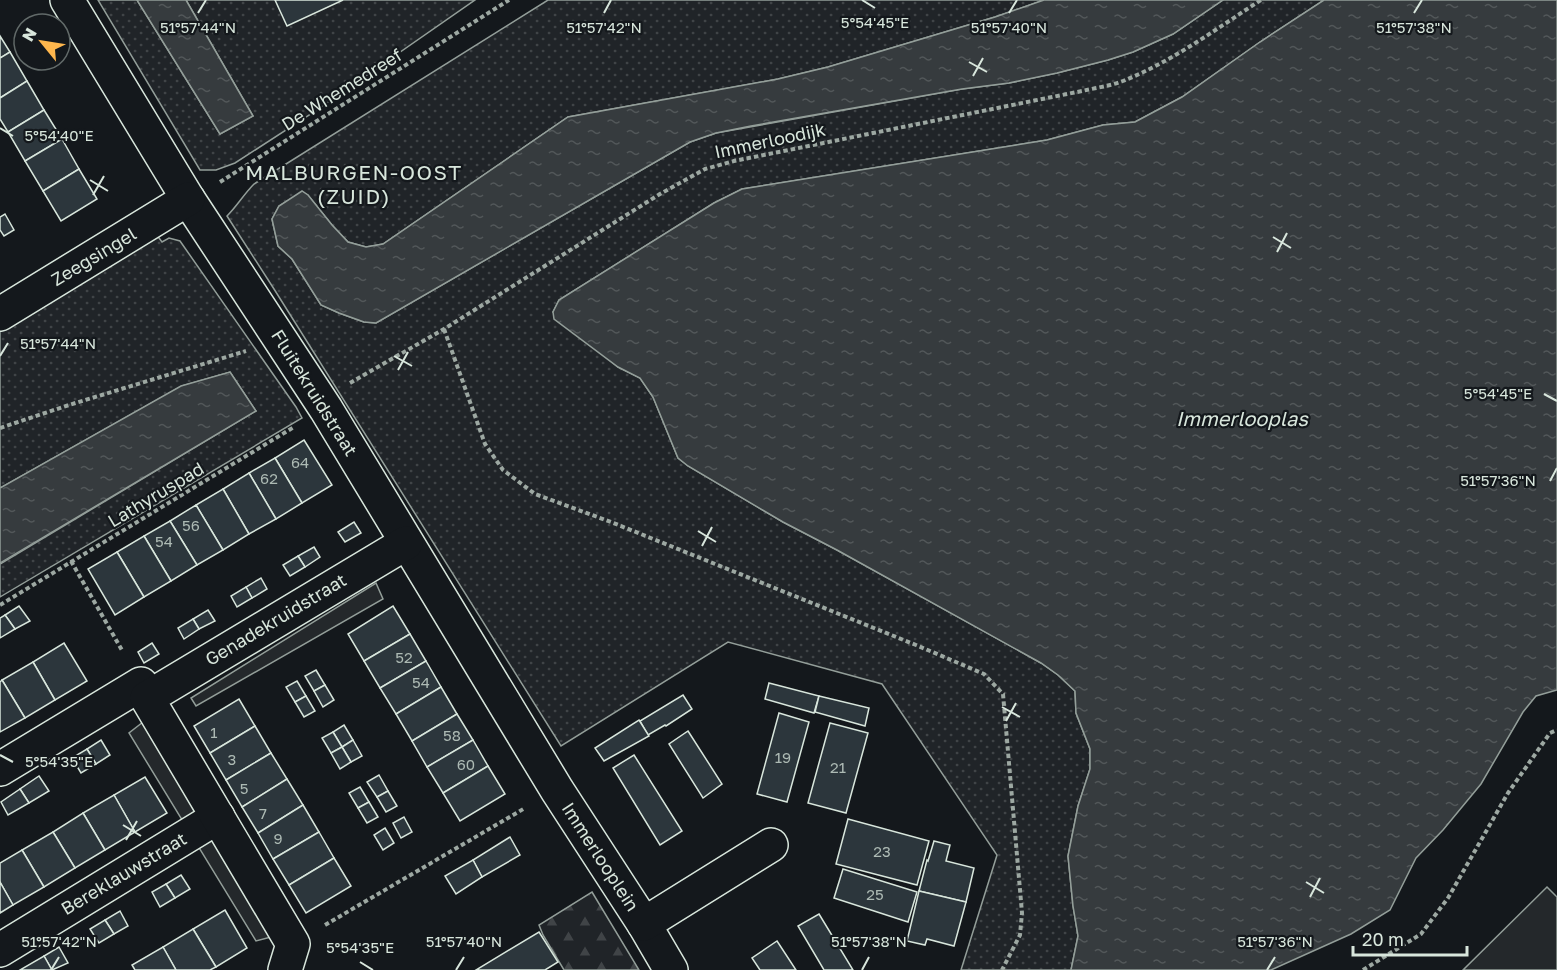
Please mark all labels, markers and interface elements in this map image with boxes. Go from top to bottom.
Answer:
north arrow [12,12,72,72]
text: 5°54'45"E [841,13,909,31]
text: 51°57'44"N [160,18,236,36]
text: 51°57'42"N [566,18,642,36]
text: 51°57'40"N [971,18,1047,36]
text: 51°57'38"N [1376,18,1452,36]
text: N [17,24,41,45]
street label: De Whemedreef [277,43,406,135]
street label: Immerloodijk [712,118,827,163]
text: 5°54'40"E [24,126,94,144]
district label: MALBURGEN-OOST (ZUID) [245,159,463,209]
street label: Zeegsingel [47,222,140,290]
street label: Fluitekruidstraat [267,325,363,460]
text: 51°57'44"N [20,334,96,352]
text: 5°54'45"E [1464,384,1532,402]
water label: Immerlooplas [1176,406,1309,430]
house number: 64 [291,453,309,471]
street label: Lathyruspad [103,457,208,531]
house number: 62 [260,469,278,487]
text: 51°57'36"N [1460,471,1536,489]
house number: 56 [182,516,200,534]
house number: 54 [155,532,173,550]
street label: Genadekruidstraat [201,568,350,670]
house number: 52 [395,648,413,666]
house number: 54 [412,673,430,691]
house number: 1 [210,723,218,741]
house number: 58 [443,726,461,744]
house number: 19 [775,748,791,766]
house number: 3 [228,750,236,768]
text: 5°54'35"E [25,752,93,770]
house number: 60 [457,755,475,773]
house number: 21 [830,758,846,776]
house number: 5 [240,779,248,797]
street label: Immerlooplein [558,798,644,915]
house number: 7 [259,804,267,822]
street label: Bereklauwstraat [57,827,190,919]
house number: 9 [273,829,283,847]
house number: 23 [873,842,891,860]
house number: 25 [866,885,884,903]
scale bar [1353,919,1467,957]
text: 20 m [1362,928,1404,950]
text: 51°57'42"N [21,932,97,950]
text: 51°57'40"N [426,932,502,950]
text: 51°57'38"N [831,932,907,950]
text: 51°57'36"N [1237,932,1313,950]
text: 5°54'35"E [326,938,394,956]

